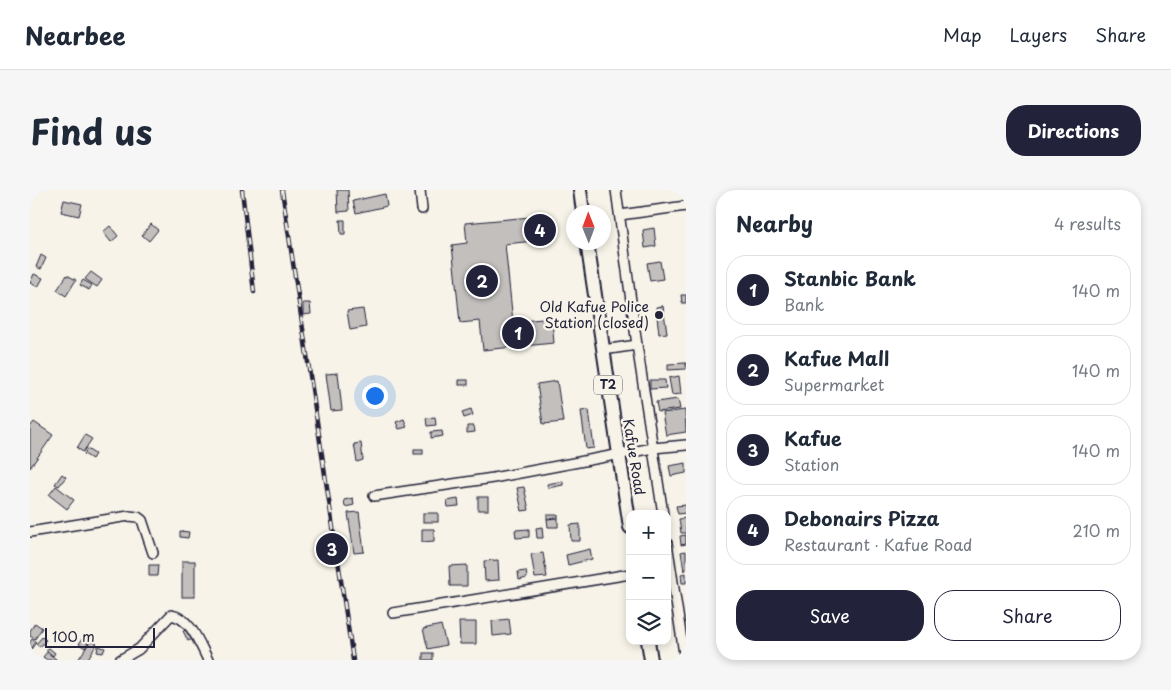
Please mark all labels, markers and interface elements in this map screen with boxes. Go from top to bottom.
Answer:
text: Nearbee [25,17,126,53]
text: Map [943,21,982,48]
text: Layers [1010,21,1067,48]
text: Share [1095,21,1146,48]
text: Find us [30,104,152,157]
button: Directions [1006,105,1141,156]
north arrow [566,205,611,250]
text: Nearby [736,207,813,239]
pin: 4 [524,211,556,249]
text: 4 results [1054,211,1121,235]
pin: 2 [466,262,498,300]
text: Stanbic Bank [784,264,916,292]
text: 1 [749,278,757,302]
text: 140 m [1072,278,1120,302]
text: Bank [784,292,824,316]
place label: Old Kafue Police Station (closed) [539,296,649,333]
marker: Old Kafue Police Station (closed) [653,309,665,321]
pin: 1 [502,314,534,352]
text: Kafue Mall [784,344,889,372]
text: 2 [747,358,759,382]
text: 140 m [1072,358,1120,382]
text: Supermarket [784,372,884,396]
road number: T2 [594,376,622,394]
your location [362,383,388,409]
street label: Kafue Road [618,417,651,497]
text: Kafue [784,424,842,452]
text: 3 [748,438,758,462]
text: 140 m [1072,438,1120,462]
text: Station [784,452,839,476]
text: Debonairs Pizza [784,504,939,532]
map controls [626,510,671,645]
button: + [626,510,671,555]
text: 4 [748,518,758,542]
text: 210 m [1072,518,1120,542]
pin: 3 [316,530,348,568]
text: Restaurant · Kafue Road [784,532,972,556]
button: − [626,555,671,600]
button: Save [736,590,924,641]
button: Share [934,590,1121,641]
button: layers [626,600,671,645]
scale bar [45,625,155,648]
text: 100 m [52,626,95,647]

